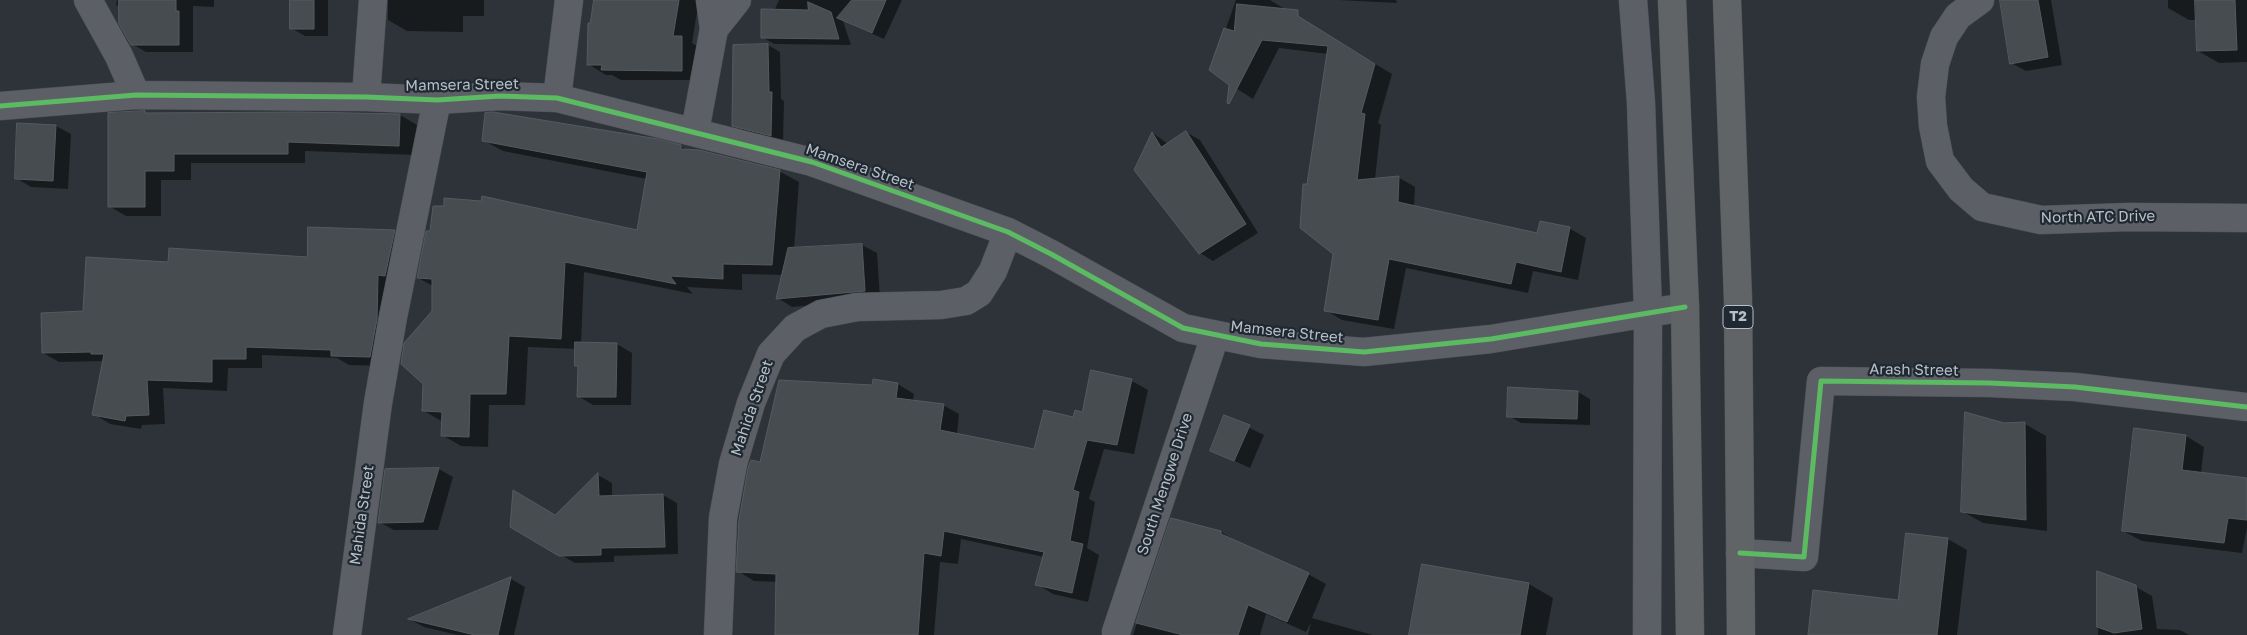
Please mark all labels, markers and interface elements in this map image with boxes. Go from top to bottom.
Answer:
street label: Mamsera Street [405,75,519,95]
street label: Mamsera Street [803,140,917,194]
street label: North ATC Drive [2041,207,2155,227]
road number: T2 [1723,306,1753,328]
street label: Mamsera Street [1230,317,1344,347]
street label: Mahida Street [727,358,777,458]
street label: Arash Street [1869,360,1959,380]
street label: South Mengwe Drive [1134,411,1196,557]
street label: Mahida Street [346,464,378,566]

